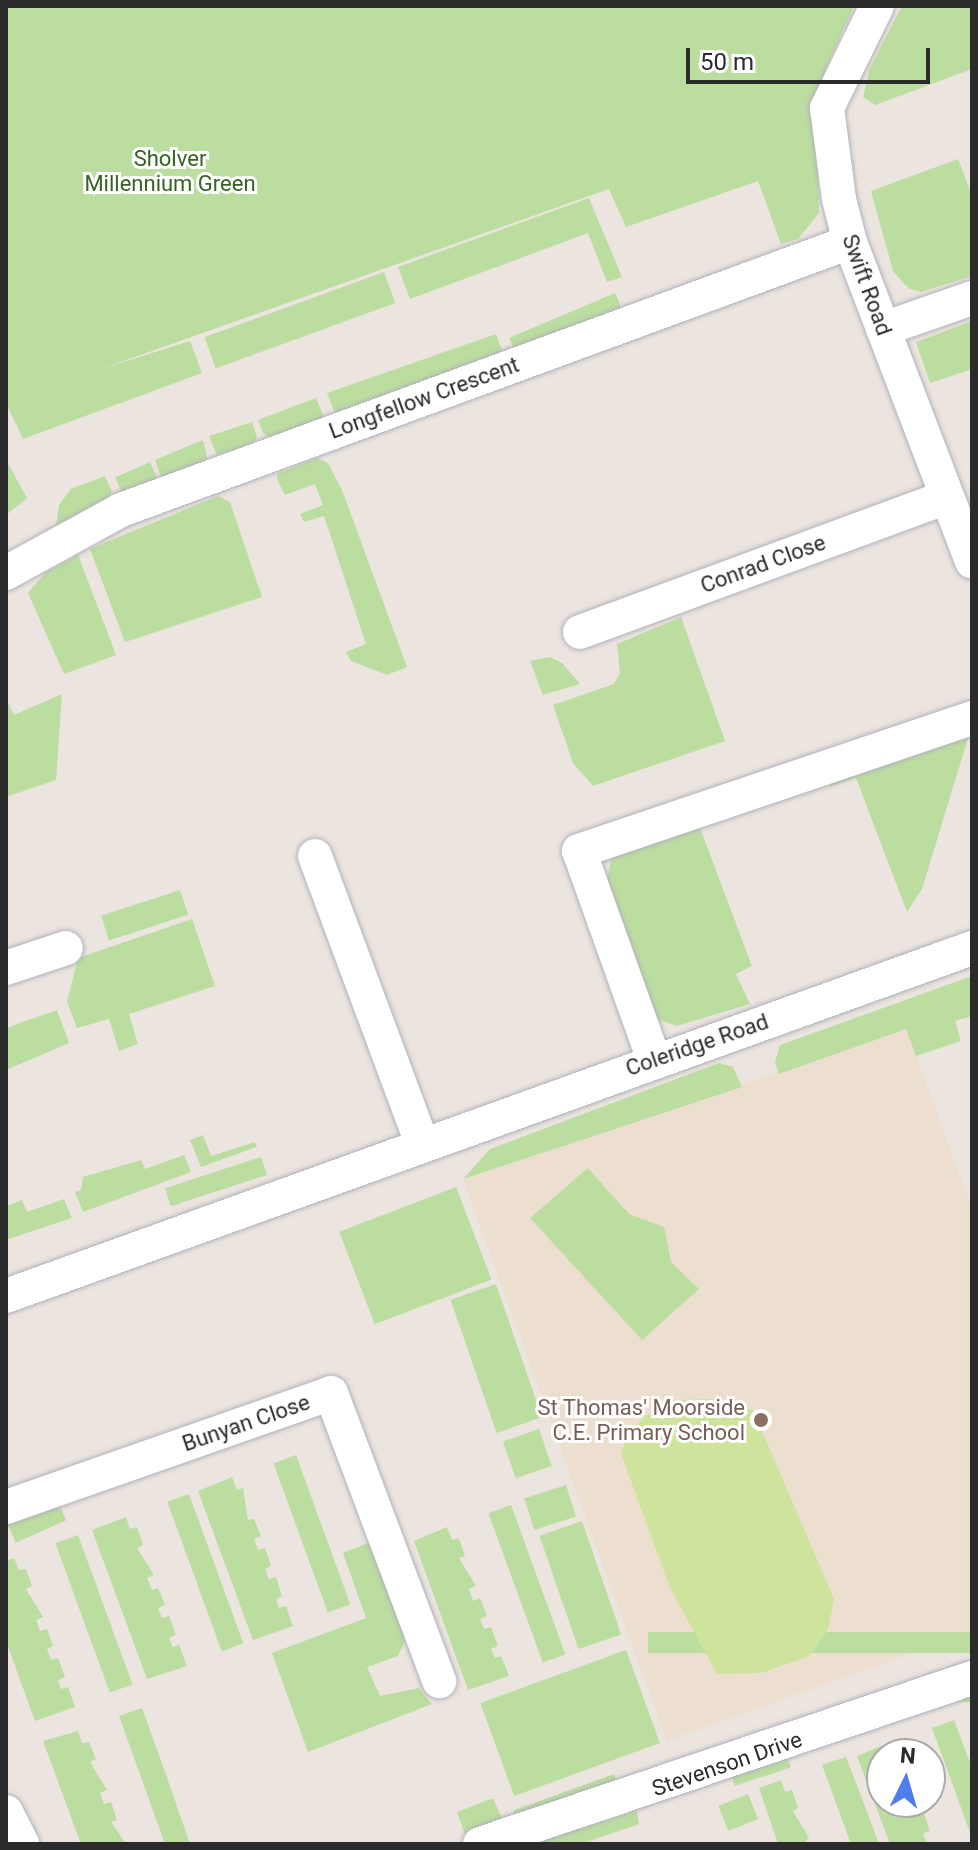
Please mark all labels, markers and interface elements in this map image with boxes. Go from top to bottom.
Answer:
scale bar [690,32,934,82]
text: 50 m [700,48,754,76]
park label: Sholver Millennium Green [84,145,256,196]
street label: Swift Road [837,231,897,339]
street label: Longfellow Crescent [325,351,523,445]
street label: Conrad Close [697,529,829,599]
street label: Coleridge Road [622,1008,772,1082]
street label: Bunyan Close [179,1389,313,1457]
place label: St Thomas' Moorside C.E. Primary School [537,1394,745,1446]
marker: St Thomas' Moorside C.E. Primary School [752,1411,770,1429]
street label: Stevenson Drive [648,1726,806,1802]
north arrow [866,1738,946,1818]
text: N [899,1742,917,1769]

